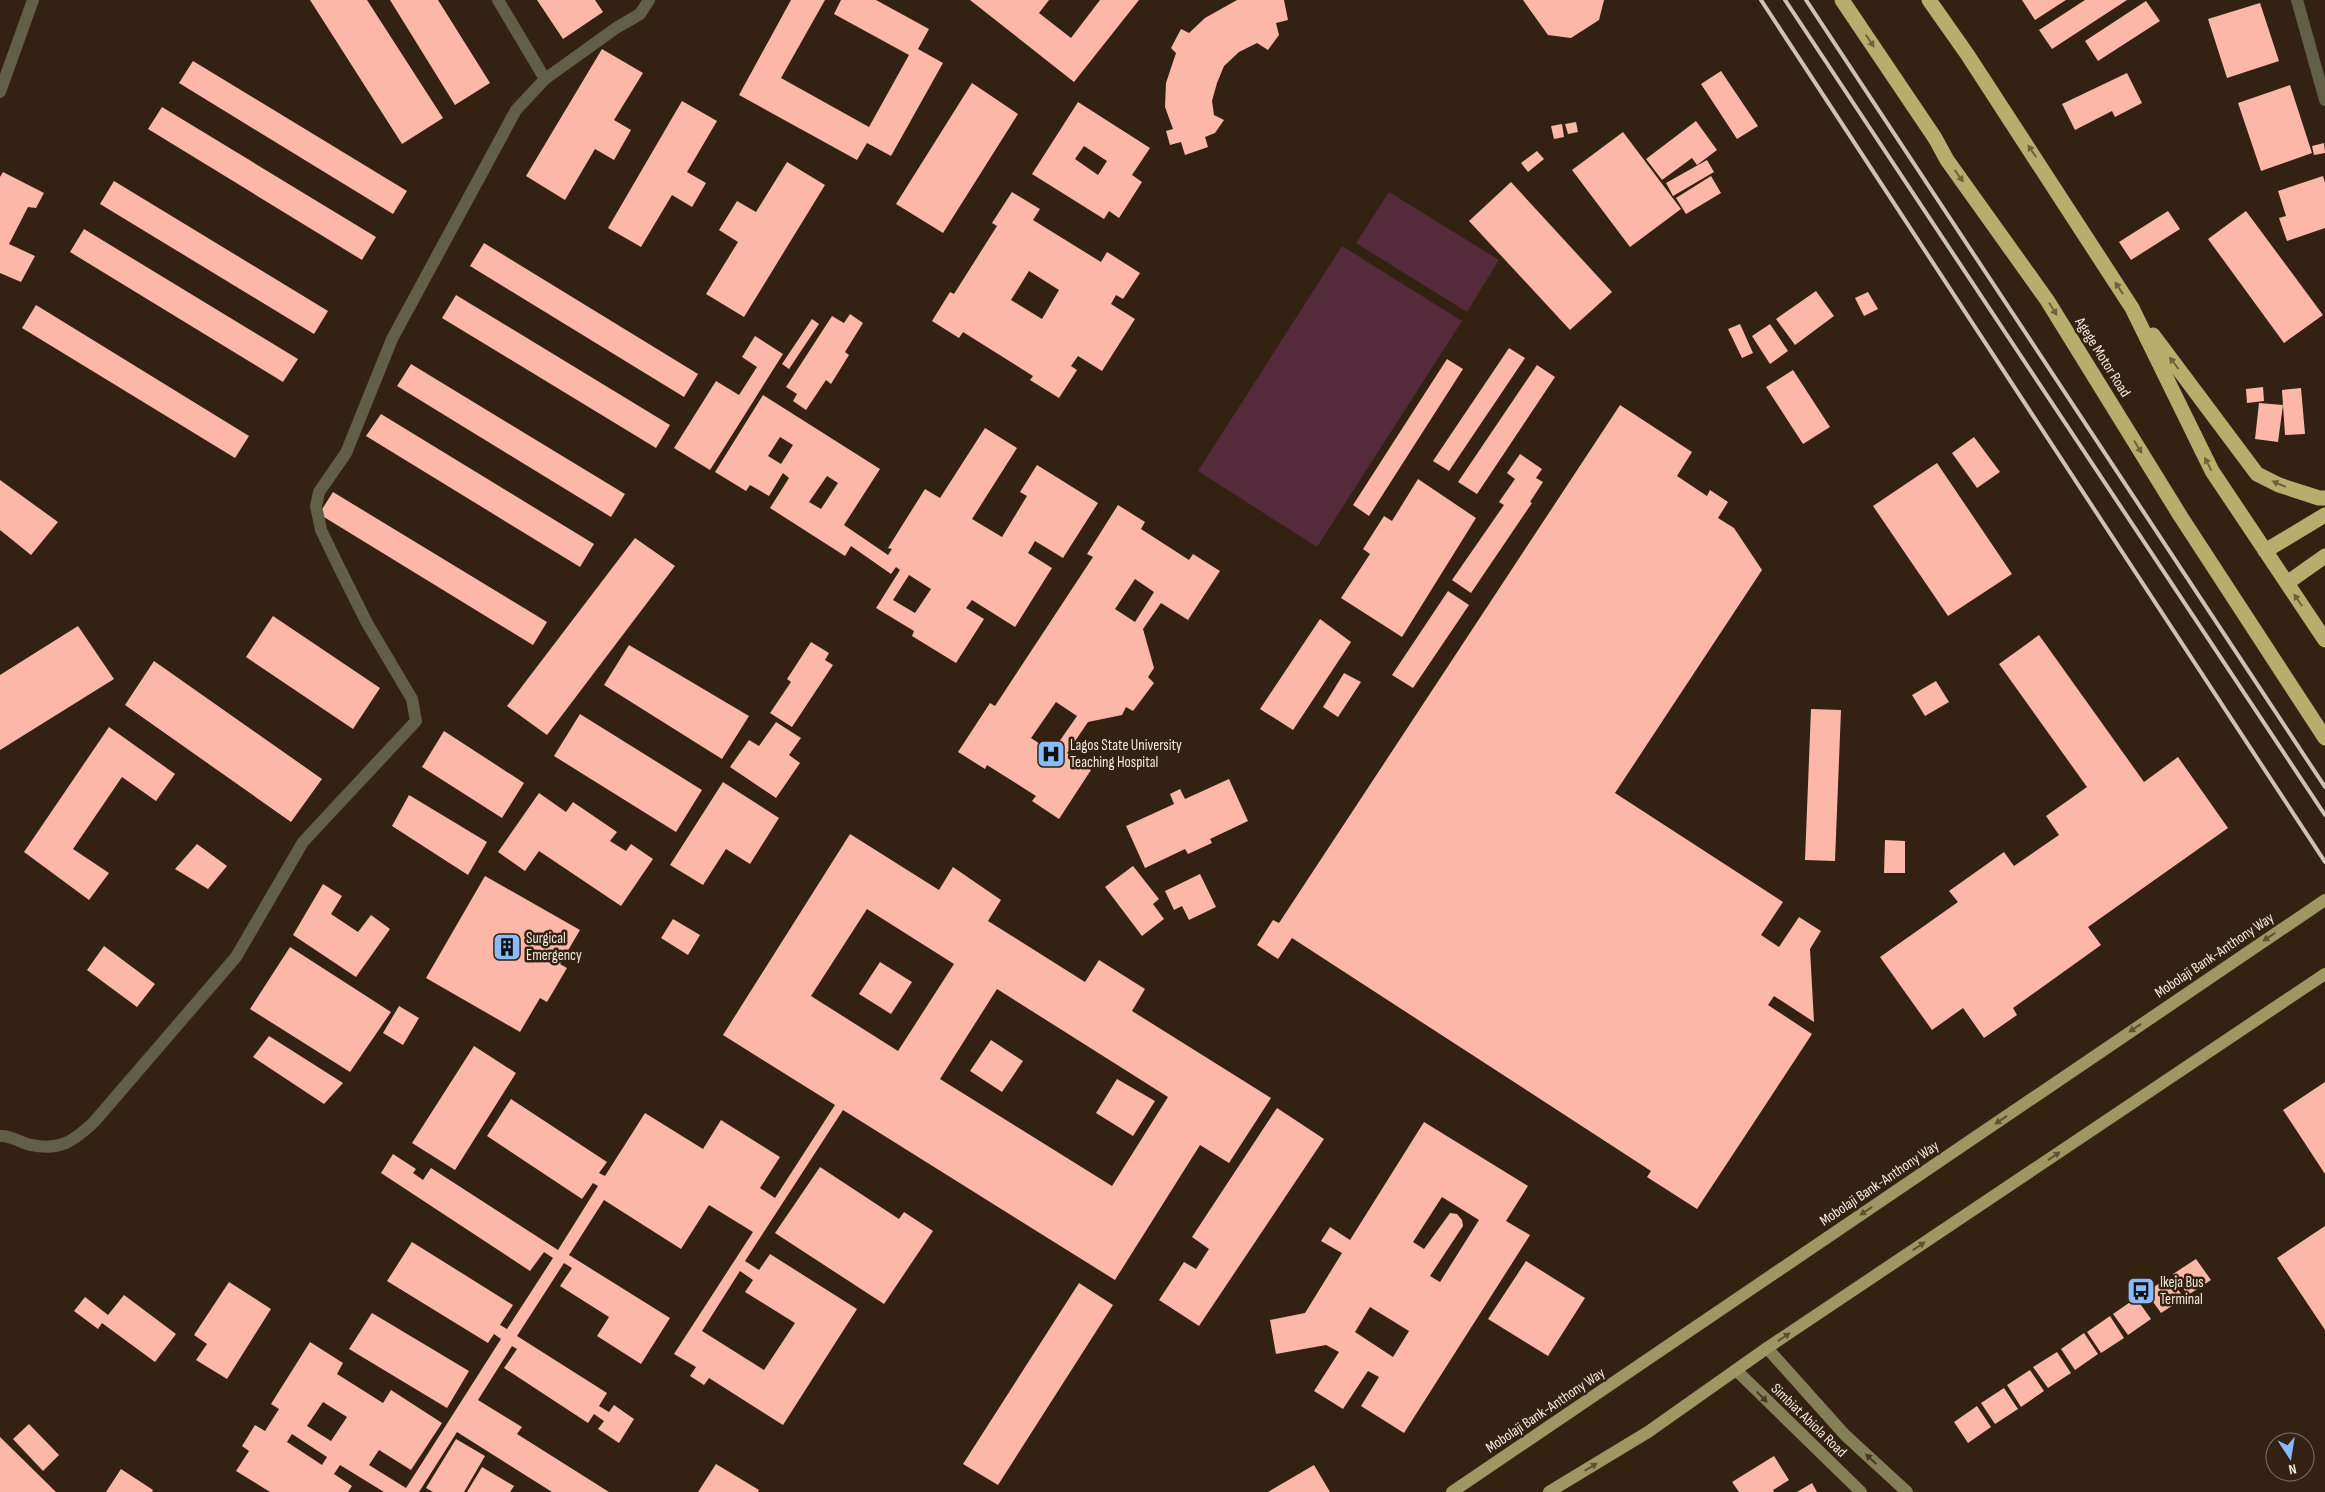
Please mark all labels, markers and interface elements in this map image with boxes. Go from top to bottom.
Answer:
one-way arrow [1865,34,1874,47]
one-way arrow [2027,145,2036,158]
one-way arrow [1953,169,1964,182]
one-way arrow [2114,282,2124,295]
one-way arrow [2048,302,2057,315]
street label: Agege Motor Road [2070,313,2135,401]
one-way arrow [2168,357,2179,370]
one-way arrow [2133,441,2143,454]
one-way arrow [2204,457,2212,471]
one-way arrow [2272,480,2286,488]
one-way arrow [2293,593,2303,606]
place label: Lagos State University Teaching Hospital [1070,736,1182,772]
hospital icon: Lagos State University Teaching Hospital [1036,739,1066,769]
street label: Mobolaji Bank-Anthony Way [2151,908,2278,1002]
place label: Surgical Emergency [526,929,582,965]
building icon: Surgical Emergency [492,932,522,962]
one-way arrow [2263,932,2276,942]
one-way arrow [2128,1023,2142,1033]
one-way arrow [1994,1115,2008,1125]
street label: Mobolaji Bank-Anthony Way [1816,1136,1943,1230]
one-way arrow [2047,1151,2060,1161]
one-way arrow [1860,1206,1873,1216]
one-way arrow [1912,1241,1926,1251]
place label: Ikeja Bus Terminal [2160,1273,2204,1309]
bus stop icon: Ikeja Bus Terminal [2126,1276,2156,1306]
one-way arrow [1777,1332,1791,1342]
street label: Mobolaji Bank-Anthony Way [1482,1363,1609,1457]
street label: Simbiat Abiola Road [1767,1379,1851,1461]
one-way arrow [1756,1391,1768,1403]
north arrow [2265,1432,2315,1482]
one-way arrow [1866,1453,1878,1465]
text: N [2287,1460,2298,1478]
one-way arrow [1585,1462,1598,1471]

